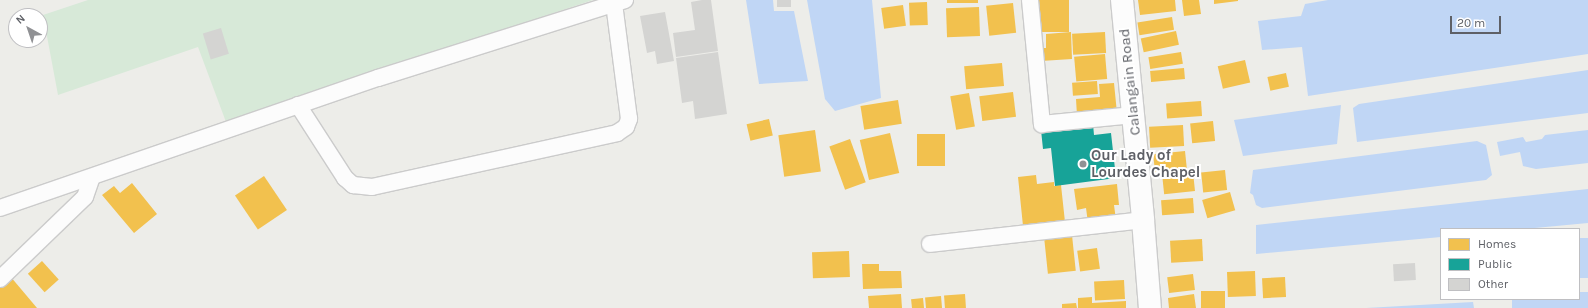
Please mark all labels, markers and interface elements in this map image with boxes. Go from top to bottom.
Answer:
north arrow [8,8,48,48]
scale bar [1452,8,1503,34]
text: N [13,12,28,27]
text: 20 m [1457,16,1485,30]
street label: Calangain Road [1115,28,1145,136]
place label: Our Lady of Lourdes Chapel [1091,146,1200,181]
marker: Our Lady of Lourdes Chapel [1078,159,1088,169]
legend [1440,228,1580,300]
text: Homes [1478,237,1516,251]
text: Public [1478,257,1512,271]
text: Other [1478,277,1508,291]

